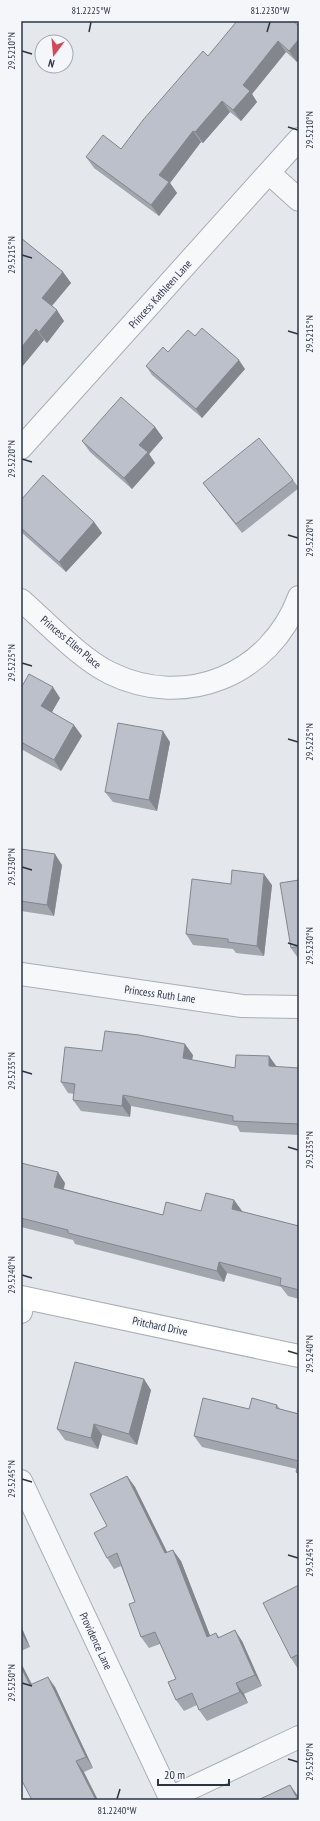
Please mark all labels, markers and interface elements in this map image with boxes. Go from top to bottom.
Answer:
text: 81.2225°W [72,4,111,17]
text: 81.2230°W [251,4,290,17]
text: 29.5210°N [5,32,18,70]
north arrow [34,34,74,74]
text: N [46,56,56,71]
text: 29.5210°N [303,111,316,149]
text: 29.5215°N [5,236,18,274]
street label: Princess Kathleen Lane [126,257,195,331]
text: 29.5215°N [303,315,316,353]
text: 29.5220°N [5,440,18,478]
text: 29.5220°N [303,519,316,557]
street label: Princess Ellen Place [38,613,104,672]
text: 29.5225°N [5,644,18,682]
text: 29.5225°N [303,723,316,761]
text: 29.5230°N [5,848,18,886]
text: 29.5230°N [303,927,316,965]
street label: Princess Ruth Lane [124,982,197,1006]
text: 29.5235°N [5,1052,18,1090]
text: 29.5235°N [303,1131,316,1169]
text: 29.5240°N [5,1256,18,1294]
street label: Pritchard Drive [131,1313,189,1339]
text: 29.5240°N [303,1335,316,1373]
text: 29.5245°N [5,1460,18,1498]
text: 29.5245°N [303,1539,316,1577]
street label: Providence Lane [77,1610,116,1672]
text: 29.5250°N [5,1664,18,1702]
text: 29.5250°N [303,1743,316,1781]
scale bar [158,1761,229,1787]
text: 20 m [164,1767,185,1782]
text: 81.2240°W [98,1804,137,1817]

